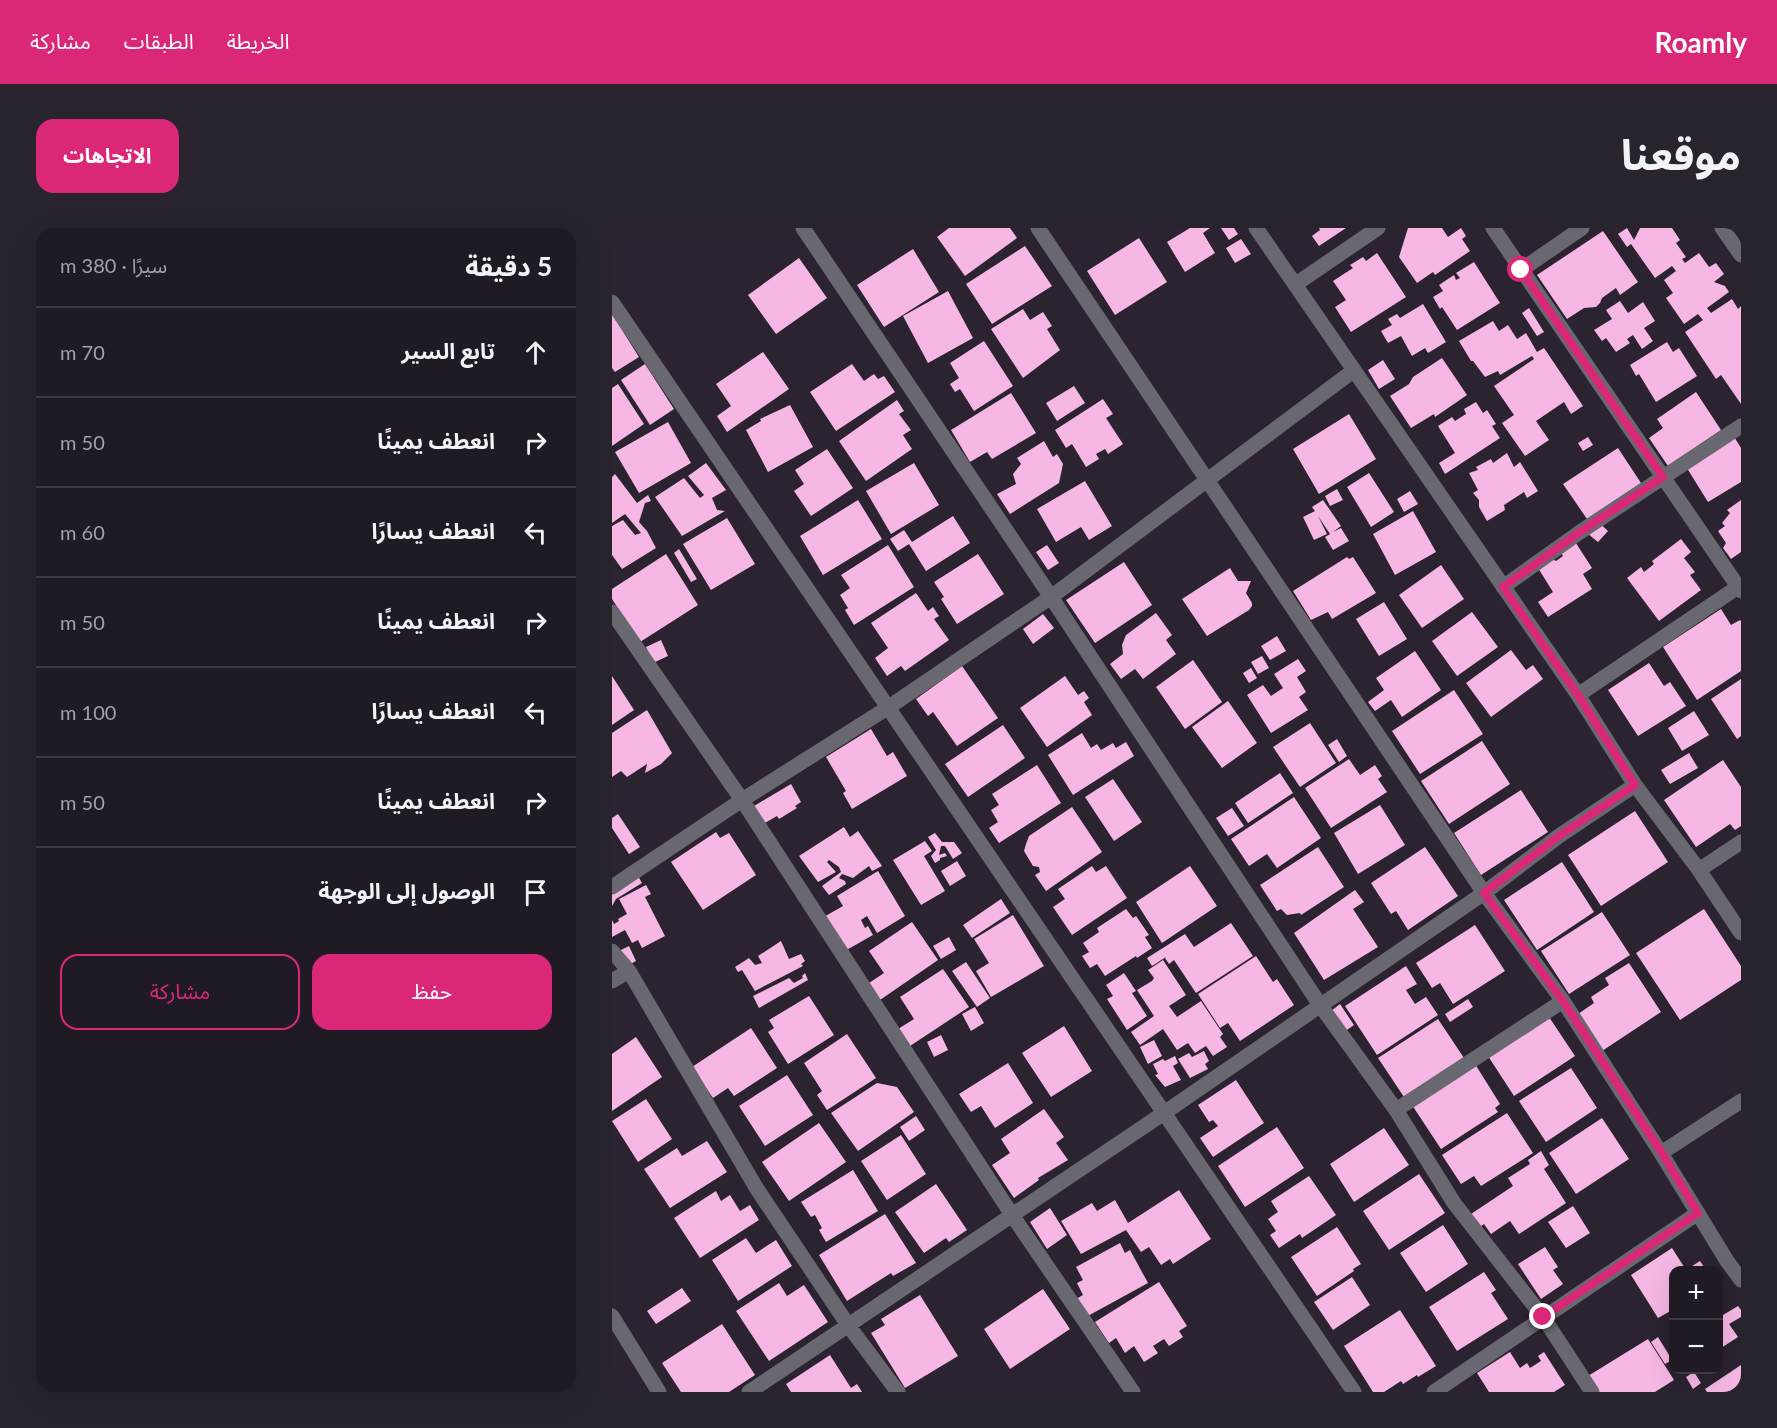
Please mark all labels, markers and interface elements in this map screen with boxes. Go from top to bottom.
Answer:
text: Roamly [1654,25,1747,59]
text: مشاركة [30,28,91,53]
text: الطبقات [124,28,194,53]
text: الخريطة [227,28,290,53]
button: الاتجاهات [36,119,179,193]
text: موقعنا [1621,129,1741,179]
text: 5 دقيقة [465,250,552,282]
text: سيرًا · 380 m [60,253,167,277]
route start [1507,256,1533,282]
icon: ahead [519,336,552,369]
text: تابع السير [401,337,495,364]
text: 70 m [60,340,105,364]
icon: right [519,426,552,459]
text: انعطف يمينًا [377,427,495,454]
text: 50 m [60,430,105,454]
icon: left [519,516,552,549]
text: انعطف يسارًا [371,517,495,544]
text: 60 m [60,520,105,544]
icon: right [519,606,552,639]
text: انعطف يمينًا [377,607,495,634]
text: 50 m [60,610,105,634]
icon: left [519,696,552,729]
text: انعطف يسارًا [371,697,495,724]
text: 100 m [60,700,116,724]
icon: right [519,786,552,819]
text: انعطف يمينًا [377,787,495,814]
text: 50 m [60,790,105,814]
icon: arrive [519,876,552,909]
text: الوصول إلى الوجهة [318,877,495,904]
button: مشاركة [60,954,300,1030]
button: حفظ [312,954,552,1030]
map controls [1669,1266,1723,1374]
button: + [1669,1266,1723,1320]
route end [1529,1303,1555,1329]
button: − [1669,1320,1723,1374]

